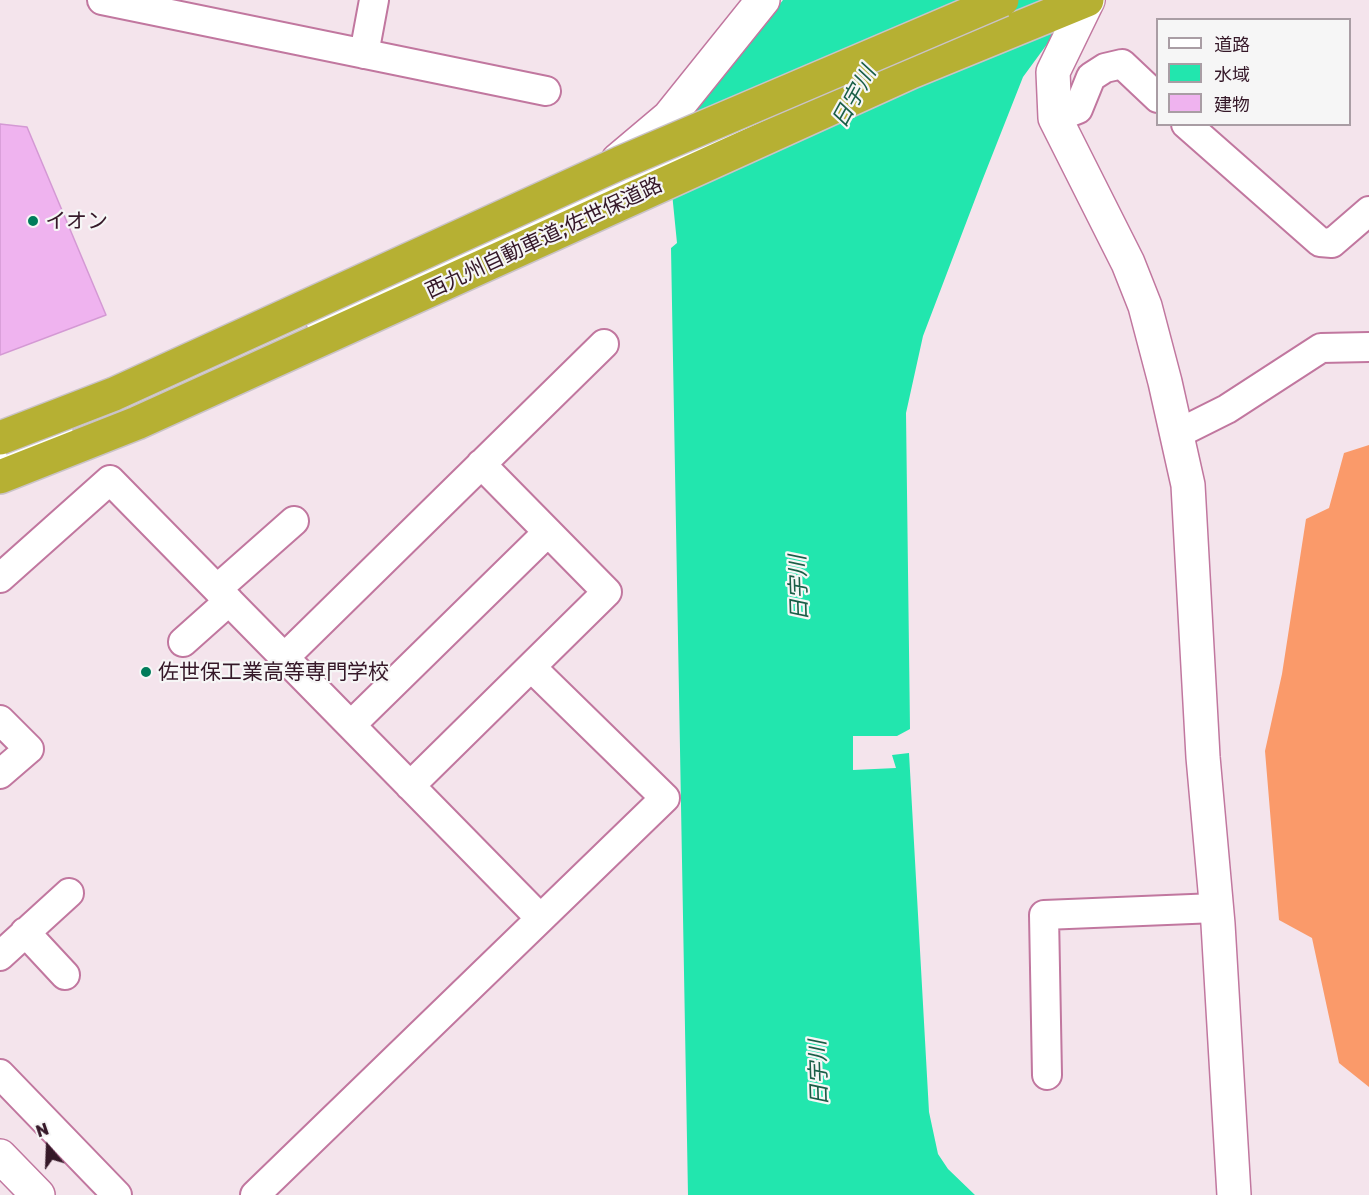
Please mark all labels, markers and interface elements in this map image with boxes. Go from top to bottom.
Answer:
legend [1156,18,1351,126]
text: 道路 [1214,33,1250,55]
water label: 日宇川 [826,62,882,132]
text: 水域 [1214,63,1250,85]
text: 建物 [1214,93,1250,115]
street label: 西九州自動車道;佐世保道路 [422,172,666,304]
place label: イオン [45,208,108,234]
marker: イオン [26,214,40,228]
water label: 日宇川 [785,555,813,621]
place label: 佐世保工業高等専門学校 [158,659,389,685]
marker: 佐世保工業高等専門学校 [139,665,153,679]
water label: 日宇川 [805,1040,833,1106]
north arrow [18,1117,78,1177]
text: N [33,1119,51,1141]

